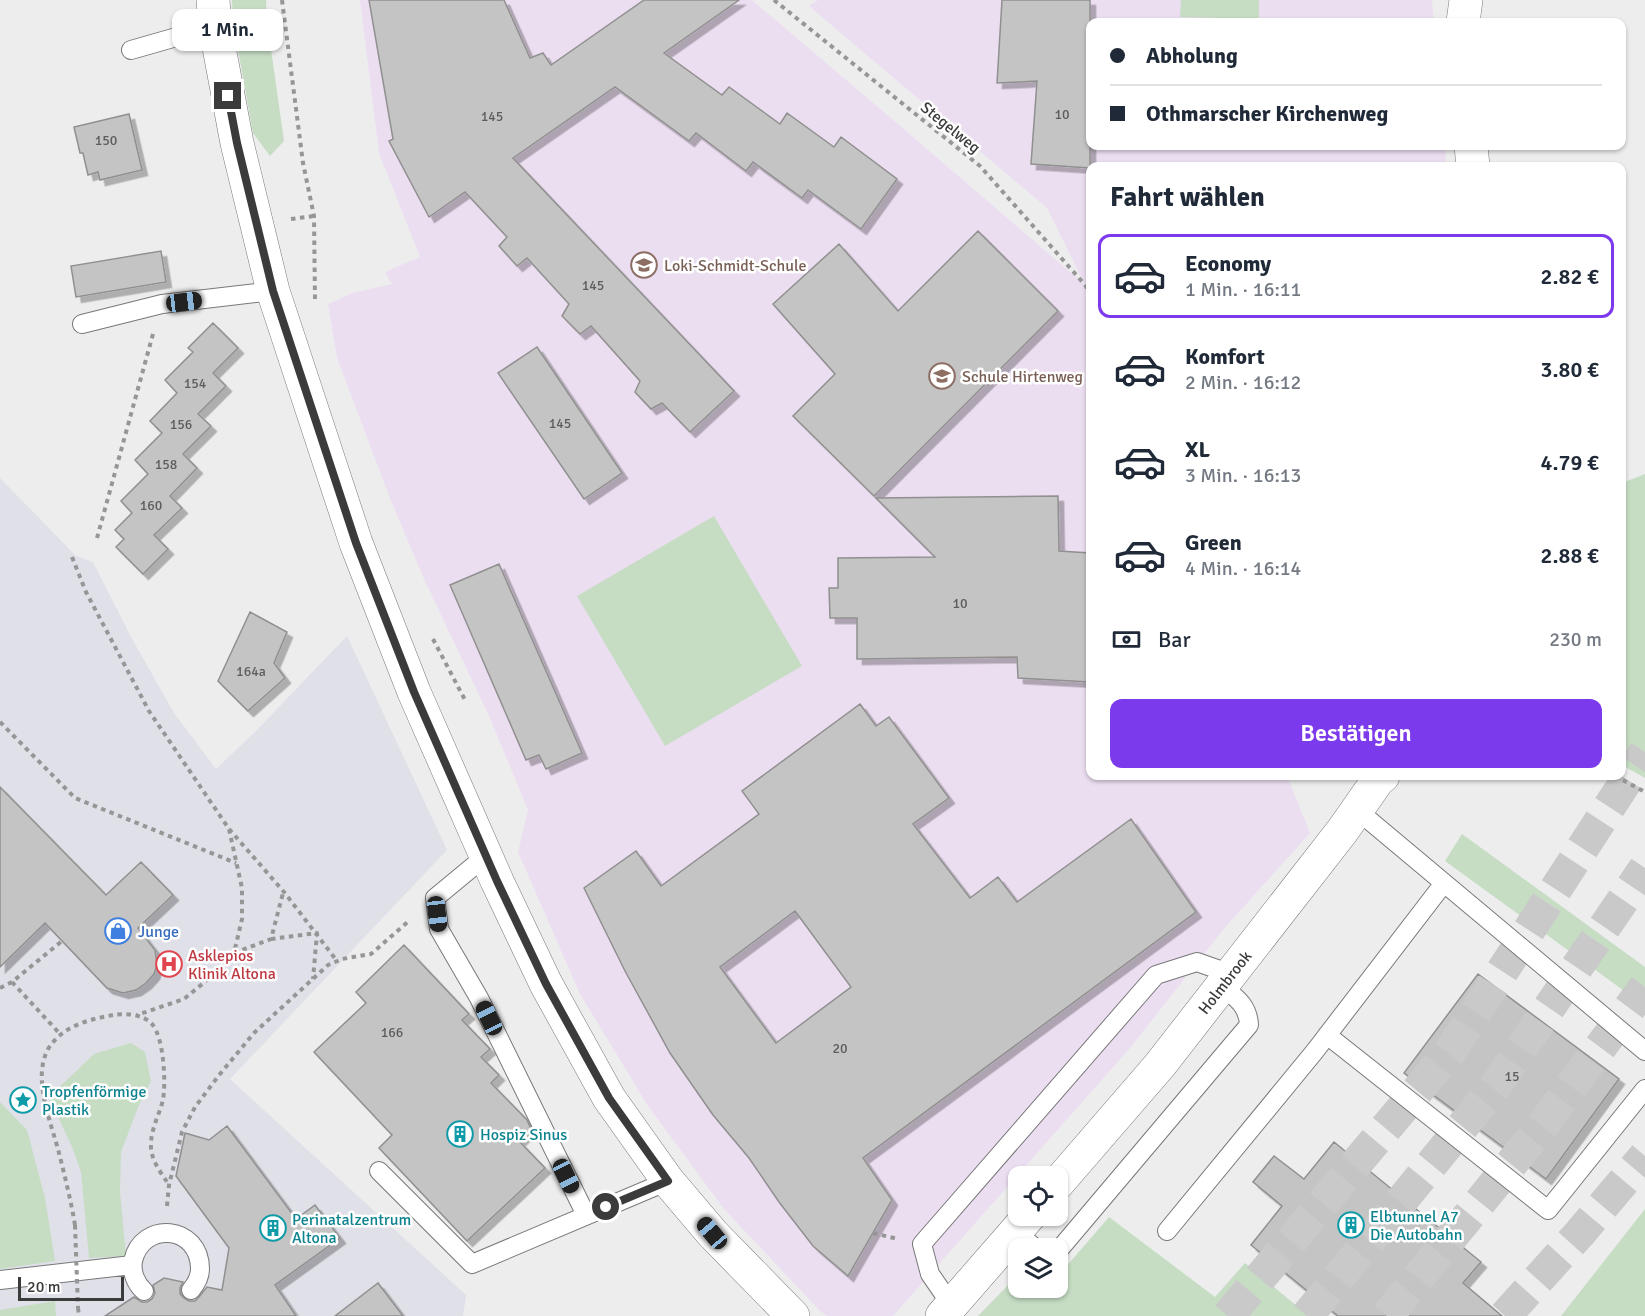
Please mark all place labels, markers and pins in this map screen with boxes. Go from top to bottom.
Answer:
school or university icon: Loki-Schmidt-Schule [629,250,659,280]
place label: Loki-Schmidt-Schule [664,256,806,276]
school or university icon: Schule Hirtenweg [927,361,957,391]
place label: Schule Hirtenweg [962,367,1083,387]
shop icon: Junge [103,916,133,946]
place label: Junge [138,922,179,942]
place label: Asklepios Klinik Altona [188,946,276,984]
hospital icon: Asklepios Klinik Altona [154,949,184,979]
place label: Tropfenförmige Plastik [42,1082,146,1120]
place icon: Tropfenförmige Plastik [8,1085,38,1115]
building icon: Hospiz Sinus [445,1119,475,1149]
place label: Hospiz Sinus [480,1125,567,1145]
place label: Elbtunnel A7 Die Autobahn [1370,1207,1462,1245]
place label: Perinatalzentrum Altona [292,1210,411,1248]
building icon: Elbtunnel A7 Die Autobahn [1336,1210,1366,1240]
building icon: Perinatalzentrum Altona [258,1213,288,1243]

